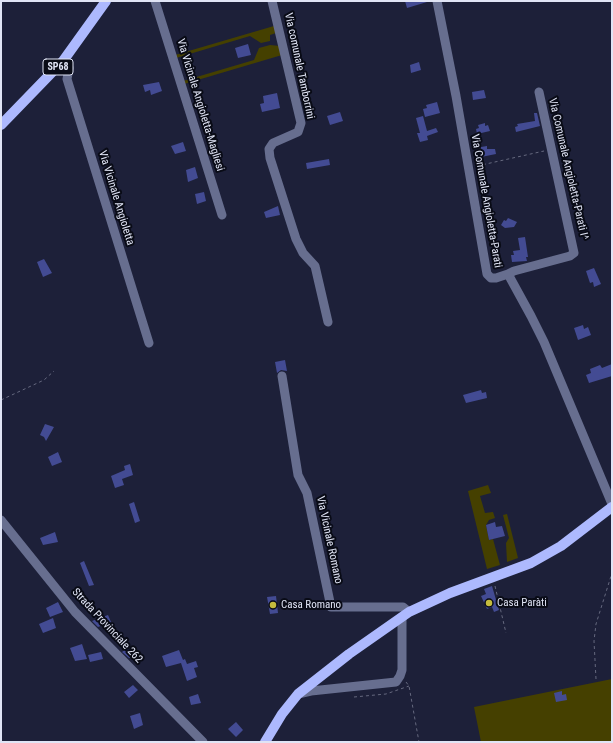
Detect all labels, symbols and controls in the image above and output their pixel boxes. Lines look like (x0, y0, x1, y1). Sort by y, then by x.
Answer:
street label: Via comunale Tamborrini (281, 12, 317, 120)
street label: Via Vicinale Angioletta-Magliesi (174, 37, 226, 173)
road number: SP68 (43, 59, 73, 75)
street label: Via Comunale Angioletta-Parati I^ (545, 97, 591, 241)
street label: Via Comunale Angioletta-Parati (468, 133, 504, 269)
street label: Via Vicinale Angioletta (95, 149, 137, 247)
street label: Via Vicinale Romano (313, 495, 345, 585)
street label: Strada Provinciale 262 (69, 586, 145, 666)
place label: Casa Paràti (497, 596, 547, 610)
place label: Casa Romano (281, 598, 341, 612)
marker: Casa Paràti (484, 598, 494, 608)
marker: Casa Romano (268, 600, 278, 610)

